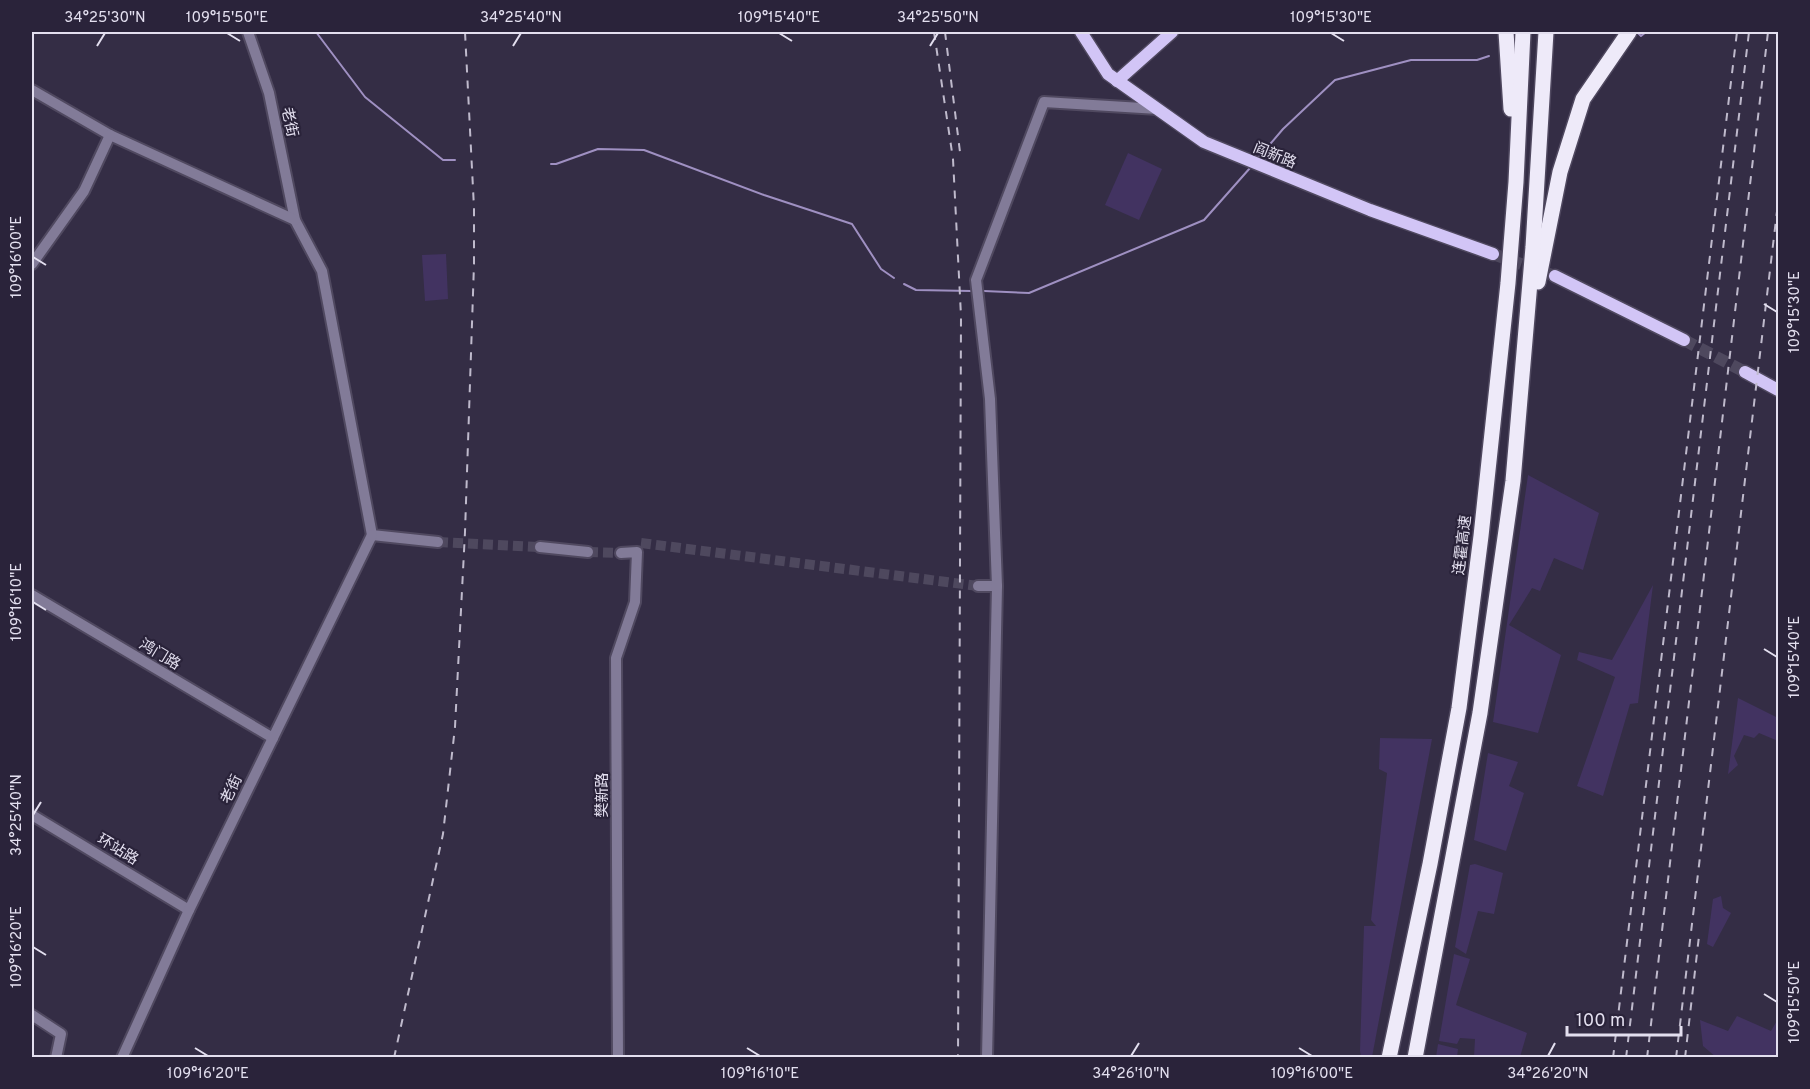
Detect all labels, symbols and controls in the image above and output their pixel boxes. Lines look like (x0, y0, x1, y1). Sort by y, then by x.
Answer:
text: 34°25'30"N (64, 9, 146, 28)
text: 109°15'50"E (186, 9, 268, 28)
text: 34°25'40"N (480, 9, 562, 28)
text: 109°15'40"E (738, 9, 820, 28)
text: 34°25'50"N (897, 9, 979, 28)
text: 109°15'30"E (1290, 9, 1372, 28)
street label: 老街 (276, 106, 301, 139)
street label: 阎新路 (1250, 139, 1299, 174)
text: 109°16'00"E (8, 216, 27, 298)
text: 109°15'30"E (1786, 271, 1805, 353)
street label: 连霍高速 (1450, 514, 1477, 576)
text: 109°16'10"E (8, 563, 27, 641)
text: 109°15'40"E (1786, 616, 1805, 698)
street label: 鸿门路 (135, 636, 183, 675)
street label: 老街 (217, 772, 247, 807)
street label: 樊新路 (594, 772, 613, 818)
text: 34°25'40"N (8, 774, 27, 856)
street label: 环站路 (93, 831, 141, 870)
text: 109°16'20"E (8, 906, 27, 988)
text: 109°15'50"E (1786, 961, 1805, 1043)
scale bar (1567, 999, 1681, 1037)
text: 100 m (1576, 1010, 1625, 1033)
text: 109°16'20"E (167, 1065, 249, 1084)
text: 109°16'10"E (721, 1065, 799, 1084)
text: 34°26'10"N (1092, 1065, 1170, 1084)
text: 109°16'00"E (1271, 1065, 1353, 1084)
text: 34°26'20"N (1507, 1065, 1589, 1084)

